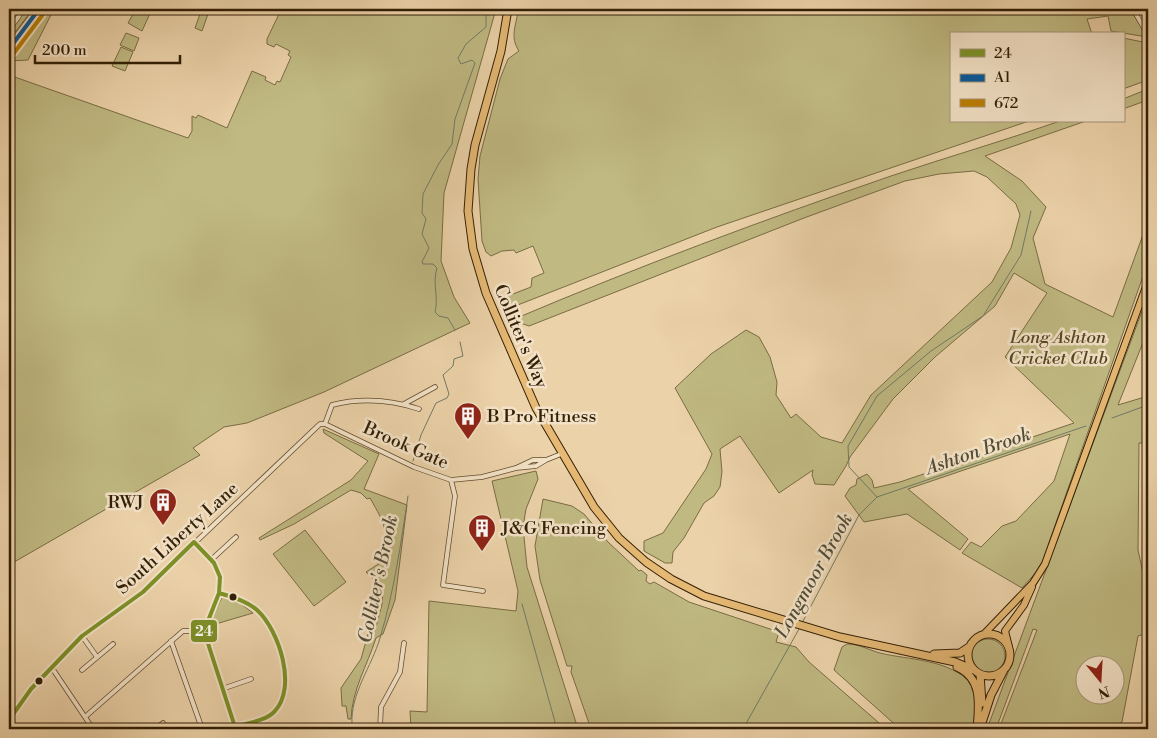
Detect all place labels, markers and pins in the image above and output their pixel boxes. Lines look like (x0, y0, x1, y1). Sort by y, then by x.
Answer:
building icon: B Pro Fitness (453, 401, 483, 440)
place label: B Pro Fitness (486, 405, 596, 428)
building icon: RWJ (148, 487, 178, 526)
place label: RWJ (107, 491, 144, 514)
building icon: J&G Fencing (467, 513, 497, 552)
place label: J&G Fencing (500, 517, 607, 540)
unlabelled marker (228, 592, 238, 602)
unlabelled marker (34, 676, 44, 686)

